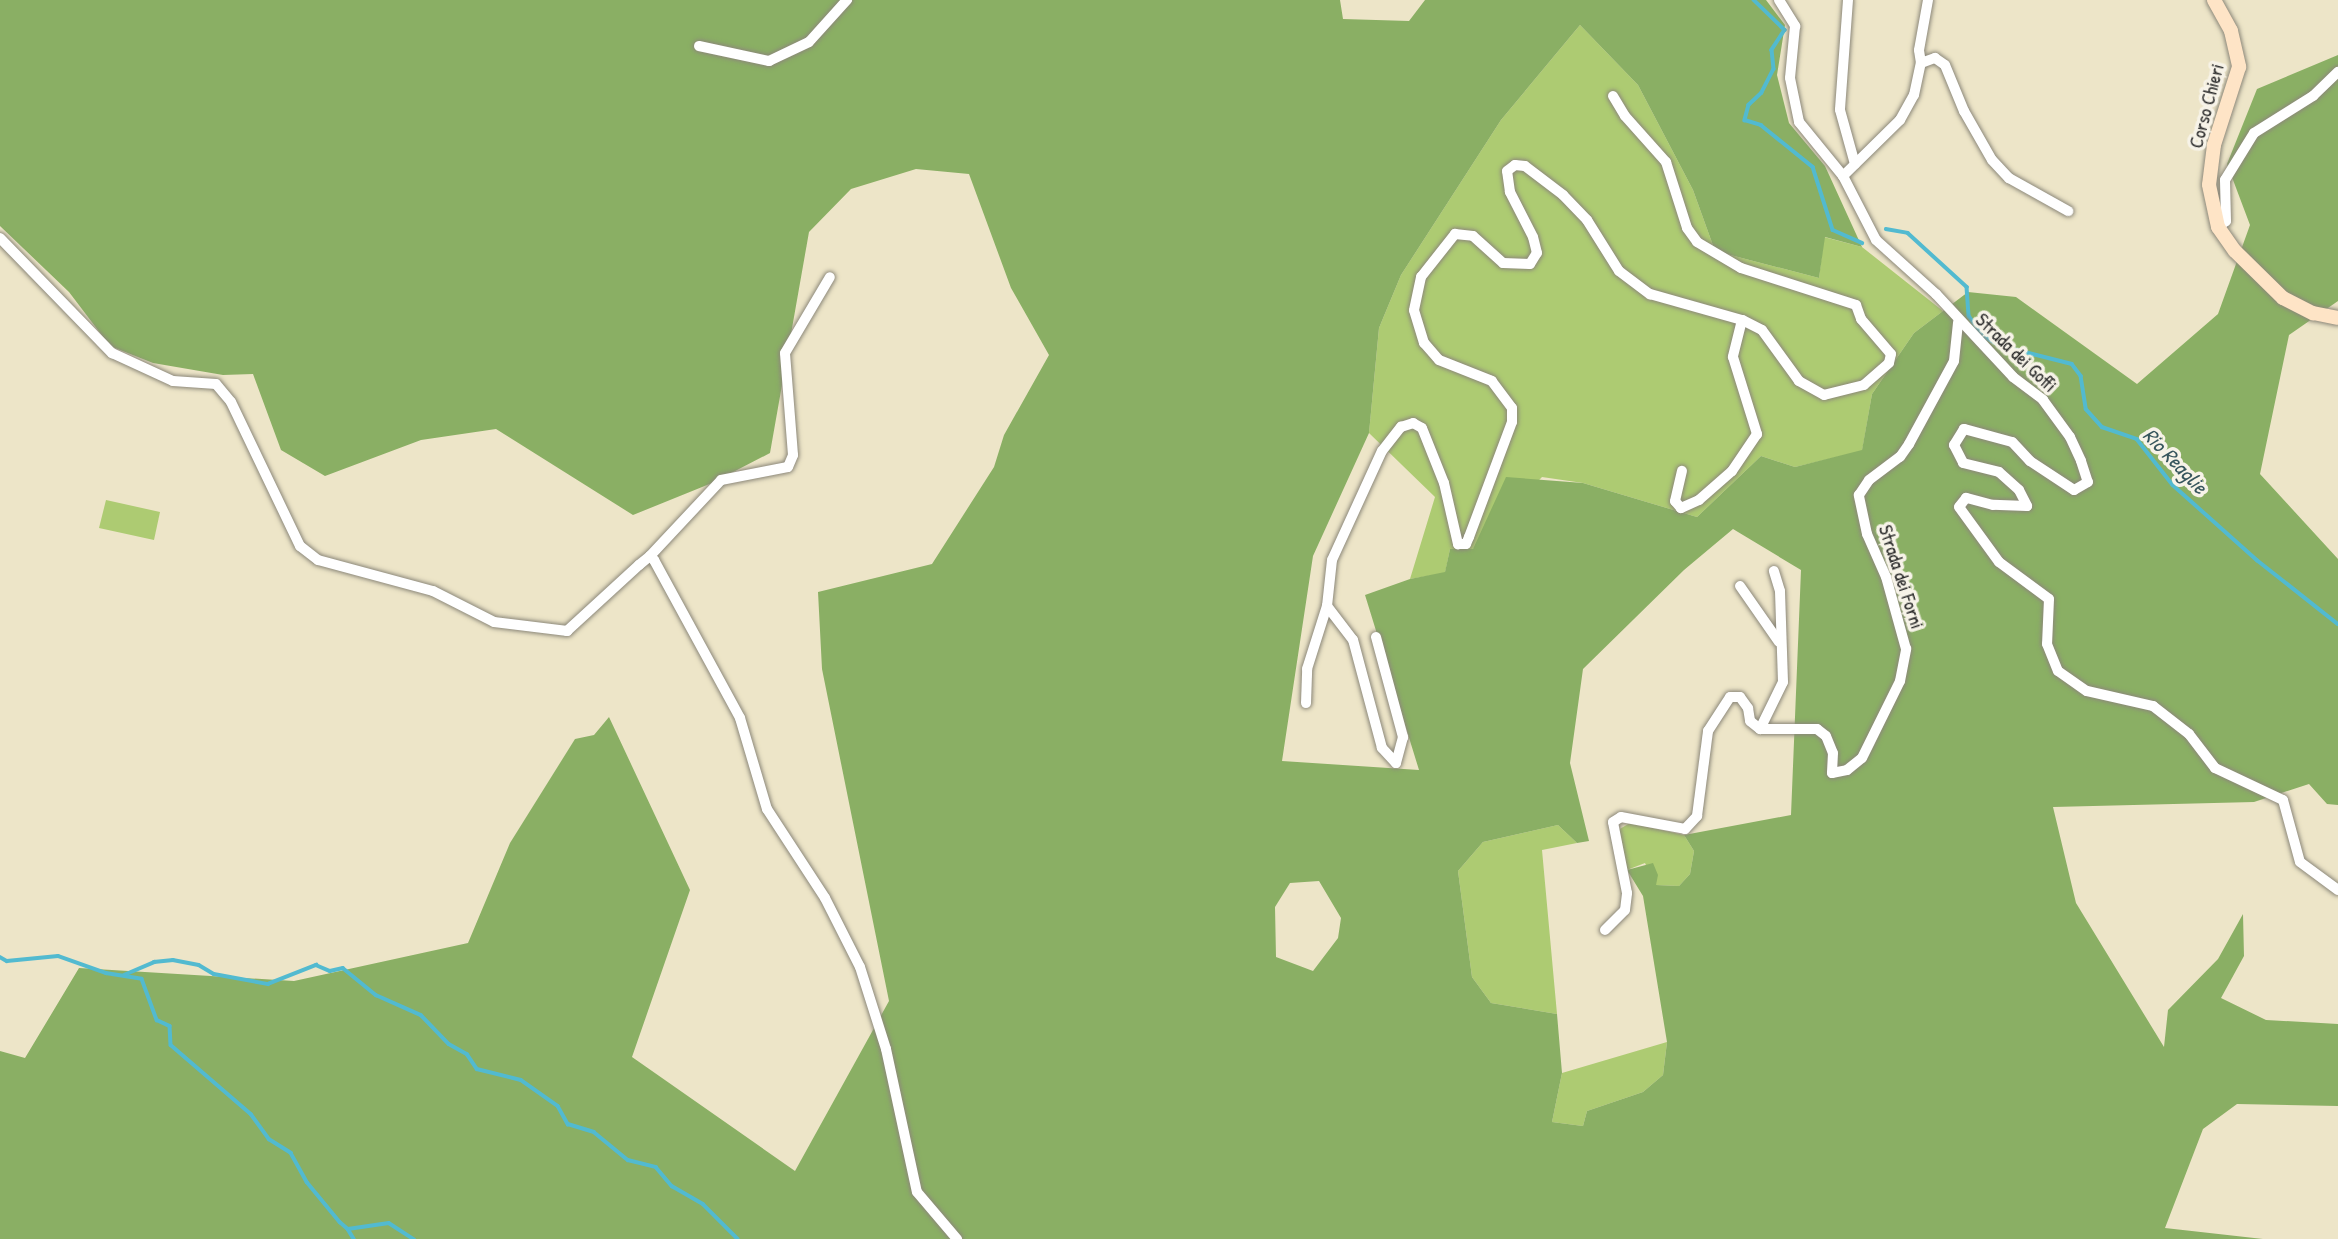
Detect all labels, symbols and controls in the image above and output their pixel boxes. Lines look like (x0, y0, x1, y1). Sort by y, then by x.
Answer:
street label: Corso Chieri (2185, 61, 2229, 151)
street label: Strada dei Goffi (1971, 309, 2061, 397)
water label: Rio Reaglie (2138, 423, 2212, 499)
street label: Strada dei Forni (1874, 522, 1928, 632)

